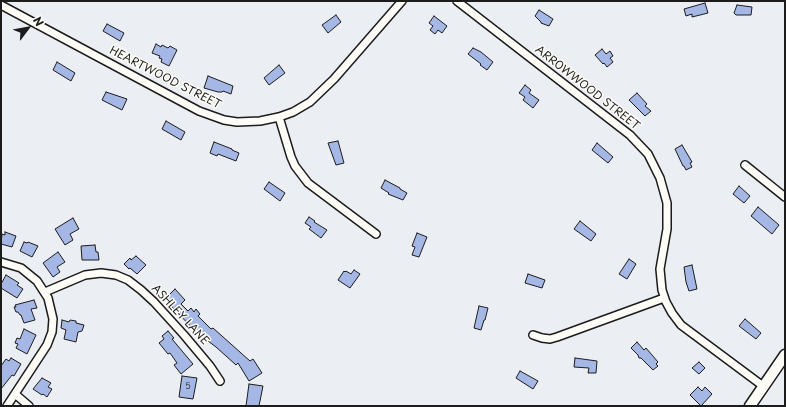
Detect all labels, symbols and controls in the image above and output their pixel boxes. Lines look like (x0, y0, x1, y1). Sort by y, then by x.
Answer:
north arrow (8, 8, 48, 48)
text: N (29, 13, 48, 30)
street label: ARROWWOOD STREET (532, 43, 642, 133)
street label: HEARTWOOD STREET (107, 44, 223, 112)
street label: ASHLEY LANE (149, 282, 211, 348)
house number: 5 (185, 382, 191, 392)

